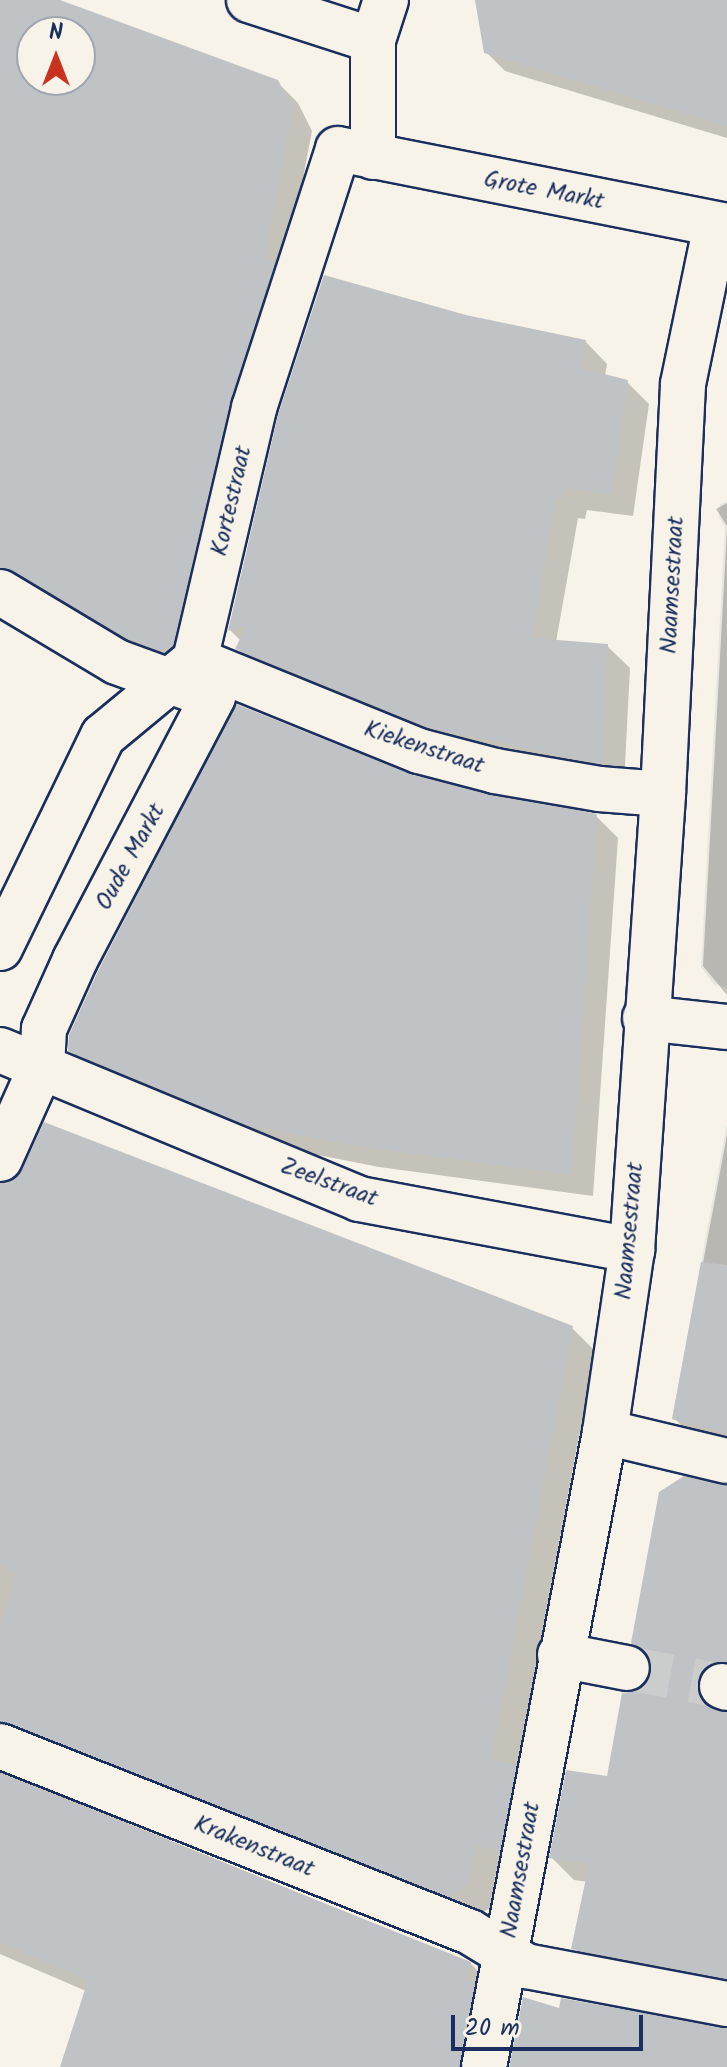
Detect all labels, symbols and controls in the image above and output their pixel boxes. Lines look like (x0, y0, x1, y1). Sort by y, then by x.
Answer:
north arrow (16, 16, 96, 96)
text: N (49, 16, 63, 51)
street label: Grote Markt (481, 165, 607, 217)
street label: Kortestraat (205, 443, 259, 559)
street label: Naamsestraat (655, 515, 691, 655)
street label: Kiekenstraat (360, 715, 488, 781)
street label: Oude Markt (90, 799, 172, 915)
street label: Zeelstraat (276, 1152, 382, 1214)
street label: Naamsestraat (610, 1161, 650, 1301)
street label: Naamsestraat (495, 1799, 547, 1941)
street label: Krakenstraat (190, 1810, 318, 1884)
scale bar (455, 1999, 647, 2049)
text: 20 m (465, 2009, 520, 2048)

